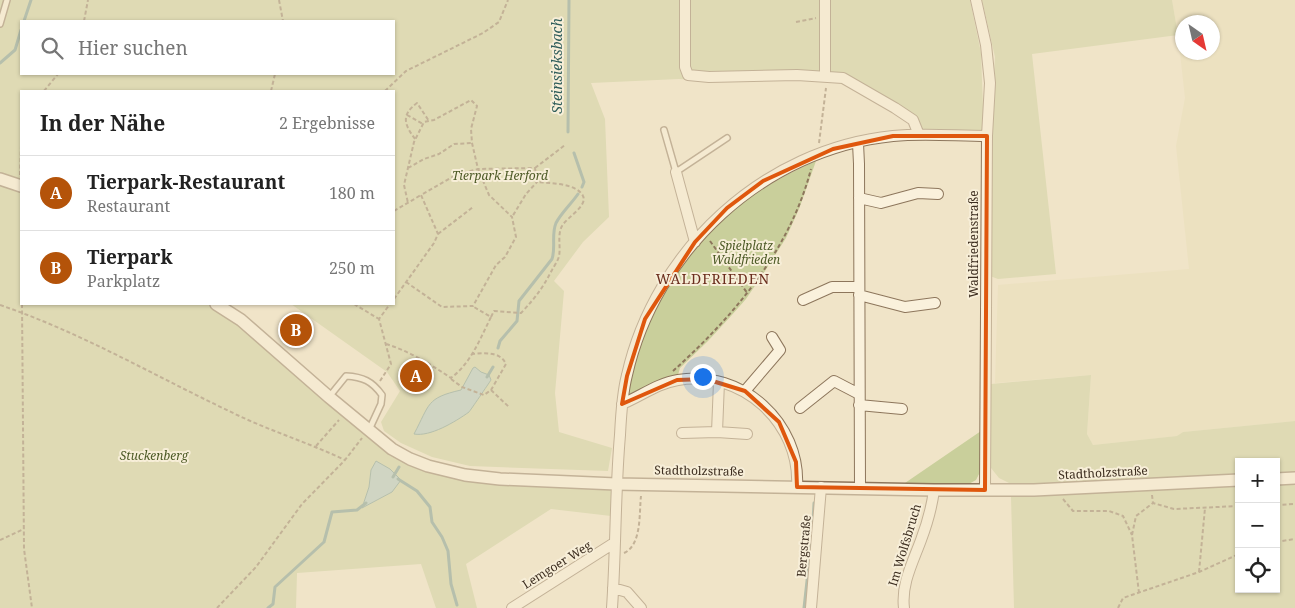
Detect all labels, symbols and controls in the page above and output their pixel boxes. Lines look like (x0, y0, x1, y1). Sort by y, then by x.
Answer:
north arrow (1175, 15, 1220, 60)
water label: Steinsieksbach (547, 18, 566, 114)
search box (20, 20, 395, 75)
icon: search (38, 34, 66, 62)
text: Hier suchen (78, 35, 188, 61)
text: In der Nähe (40, 109, 165, 137)
text: 2 Ergebnisse (279, 112, 375, 134)
park label: Tierpark Herford (452, 167, 548, 184)
text: Tierpark-Restaurant (87, 169, 285, 195)
text: A (50, 182, 62, 204)
text: 180 m (329, 182, 375, 204)
street label: Waldfriedenstraße (965, 190, 982, 298)
text: Restaurant (87, 195, 170, 217)
park label: Spielplatz Waldfrieden (712, 237, 780, 268)
text: Tierpark (87, 244, 173, 270)
text: B (51, 257, 61, 279)
text: 250 m (329, 257, 375, 279)
district label: WALDFRIEDEN (656, 269, 770, 288)
text: Parkplatz (87, 270, 160, 292)
pin: B (280, 311, 312, 349)
pin: A (400, 357, 432, 395)
your location (690, 364, 716, 390)
park label: Stuckenberg (120, 447, 190, 464)
map controls (1235, 458, 1280, 593)
button: + (1235, 458, 1280, 503)
street label: Stadtholzstraße (654, 461, 744, 480)
street label: Stadtholzstraße (1058, 462, 1148, 483)
street label: Im Wolfsbruch (884, 501, 925, 588)
button: − (1235, 503, 1280, 548)
street label: Bergstraße (792, 514, 815, 578)
street label: Lemgoer Weg (519, 536, 595, 593)
button: locate (1235, 548, 1280, 593)

